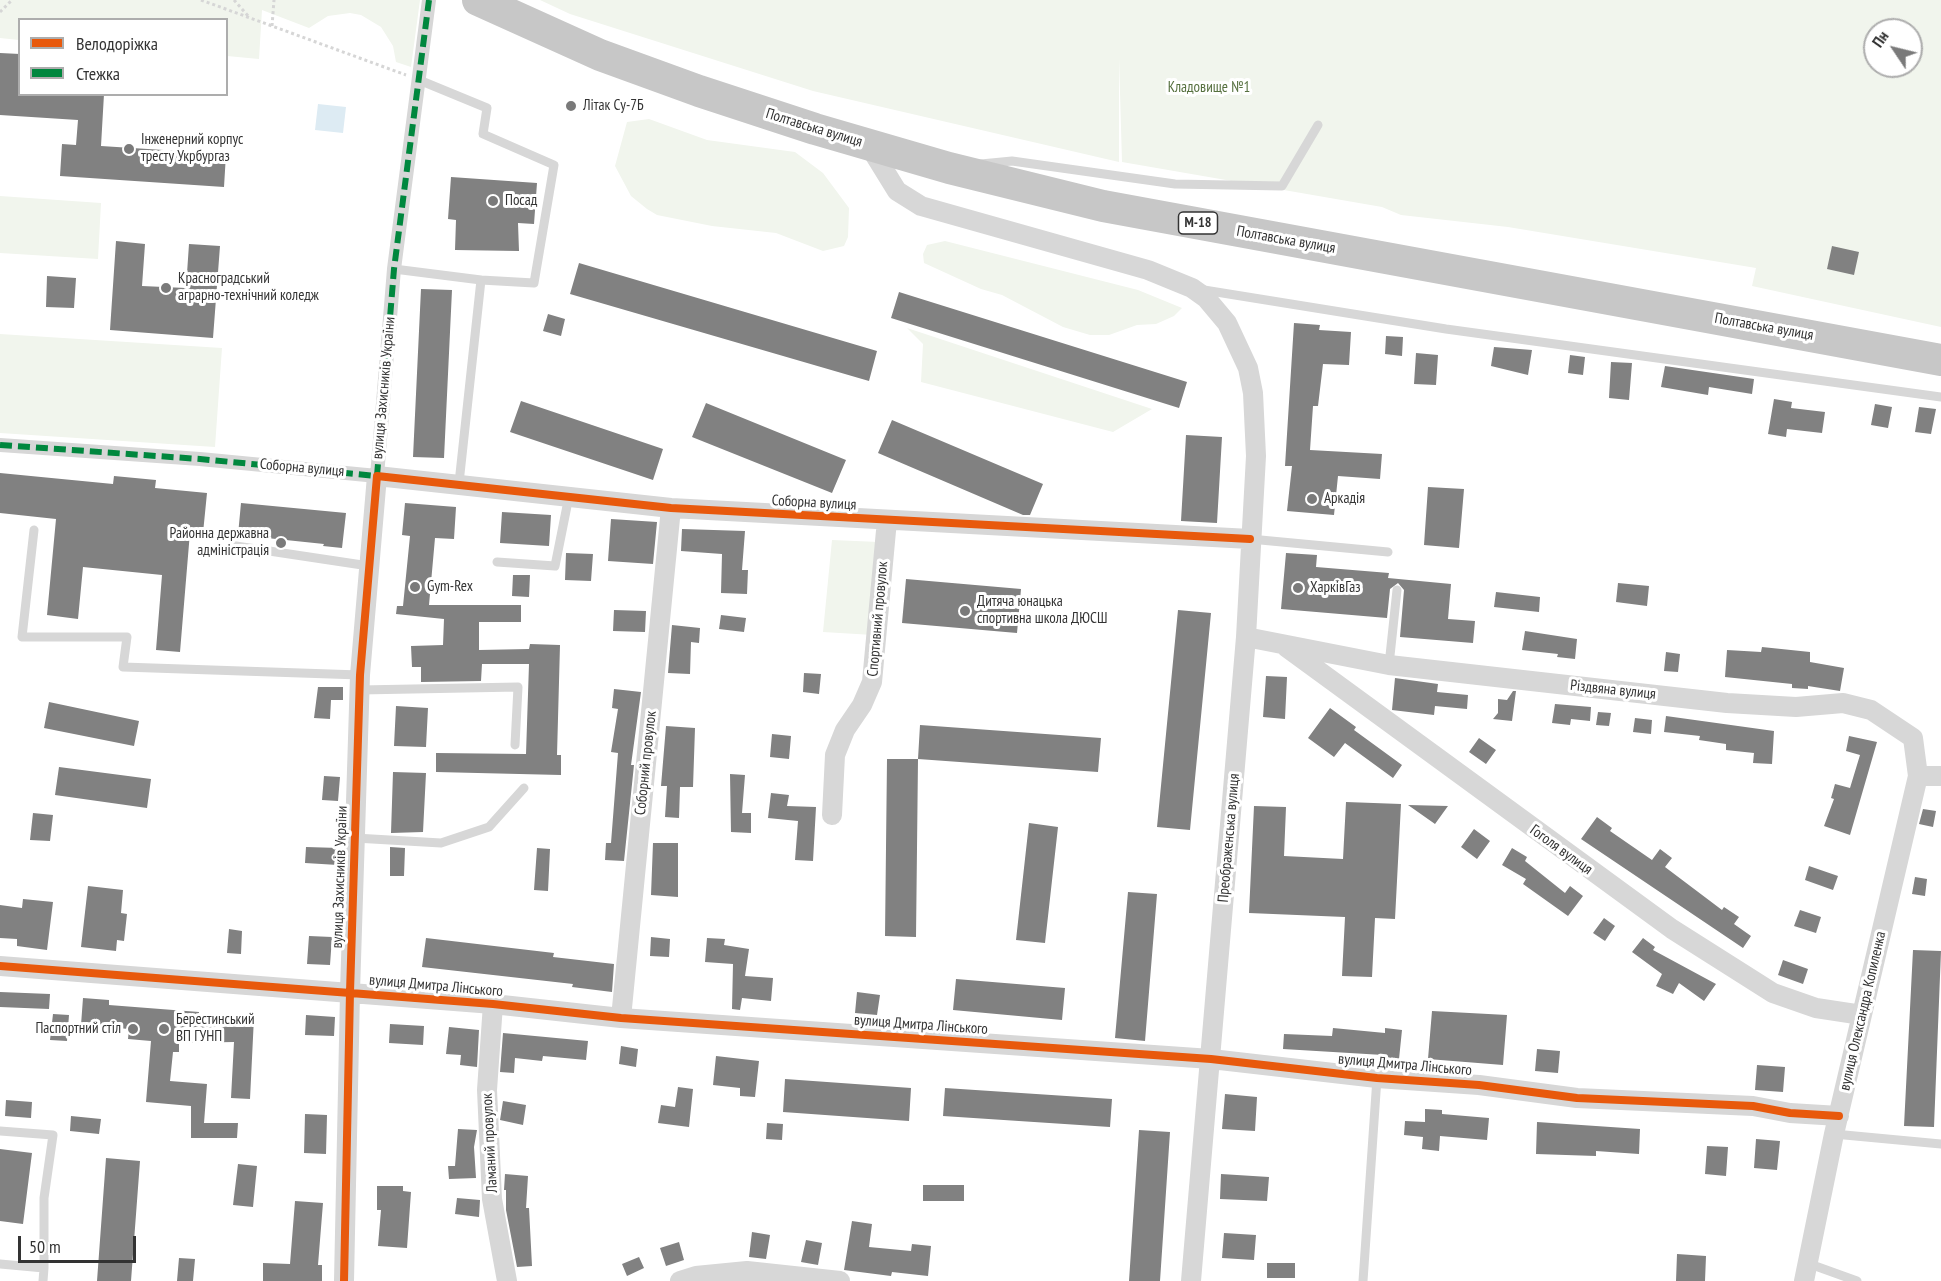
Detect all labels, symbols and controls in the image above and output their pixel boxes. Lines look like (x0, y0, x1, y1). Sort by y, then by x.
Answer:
legend (18, 18, 228, 96)
north arrow (1863, 18, 1923, 78)
text: Пн (1867, 27, 1893, 51)
text: Велодоріжка (76, 32, 158, 55)
text: Стежка (76, 62, 120, 85)
park label: Кладовище №1 (1168, 79, 1250, 97)
place label: Літак Су-7Б (583, 97, 644, 115)
marker: Літак Су-7Б (564, 99, 578, 113)
street label: Полтавська вулиця (764, 105, 864, 151)
place label: Інженерний корпус тресту Укрбургаз (141, 131, 243, 166)
marker: Інженерний корпус тресту Укрбургаз (122, 142, 136, 156)
place label: Посад (505, 192, 537, 210)
marker: Посад (486, 194, 500, 208)
road number: М-18 (1178, 212, 1218, 234)
street label: Полтавська вулиця (1235, 222, 1337, 258)
place label: Красноградський аграрно-технічний коледж (178, 270, 319, 305)
marker: Красноградський аграрно-технічний коледж (159, 281, 173, 295)
street label: Полтавська вулиця (1713, 309, 1815, 345)
street label: вулиця Захисників України (369, 316, 399, 460)
street label: Соборна вулиця (259, 455, 345, 481)
place label: Аркадія (1324, 490, 1365, 508)
street label: Соборна вулиця (771, 492, 857, 514)
marker: Аркадія (1305, 492, 1319, 506)
place label: Районна державна адміністрація (170, 525, 269, 560)
marker: Районна державна адміністрація (274, 536, 288, 550)
street label: Спортивний провулок (864, 561, 892, 677)
place label: Gym-Rex (427, 578, 473, 596)
place label: ХарківГаз (1310, 579, 1360, 597)
marker: Gym-Rex (408, 580, 422, 594)
marker: ХарківГаз (1291, 581, 1305, 595)
place label: Дитяча юнацька спортивна школа ДЮСШ (977, 593, 1107, 628)
marker: Дитяча юнацька спортивна школа ДЮСШ (958, 604, 972, 618)
street label: Різдвяна вулиця (1569, 677, 1657, 703)
street label: Соборний провулок (632, 710, 660, 816)
street label: Преображенська вулиця (1214, 773, 1244, 903)
street label: вулиця Захисників України (329, 805, 351, 949)
street label: Гоголя вулиця (1526, 821, 1596, 879)
street label: вулиця Олександра Копиленка (1836, 930, 1890, 1092)
street label: вулиця Дмитра Лінського (368, 971, 504, 1001)
place label: Берестинський ВП ГУНП (176, 1011, 255, 1046)
street label: вулиця Дмитра Лінського (854, 1011, 988, 1039)
place label: Паспортний стіл (35, 1020, 121, 1038)
marker: Паспортний стіл (126, 1022, 140, 1036)
marker: Берестинський ВП ГУНП (157, 1022, 171, 1036)
street label: вулиця Дмитра Лінського (1337, 1050, 1473, 1080)
street label: Ламаний провулок (478, 1093, 502, 1193)
scale bar (21, 1224, 140, 1262)
text: 50 m (29, 1235, 61, 1258)

